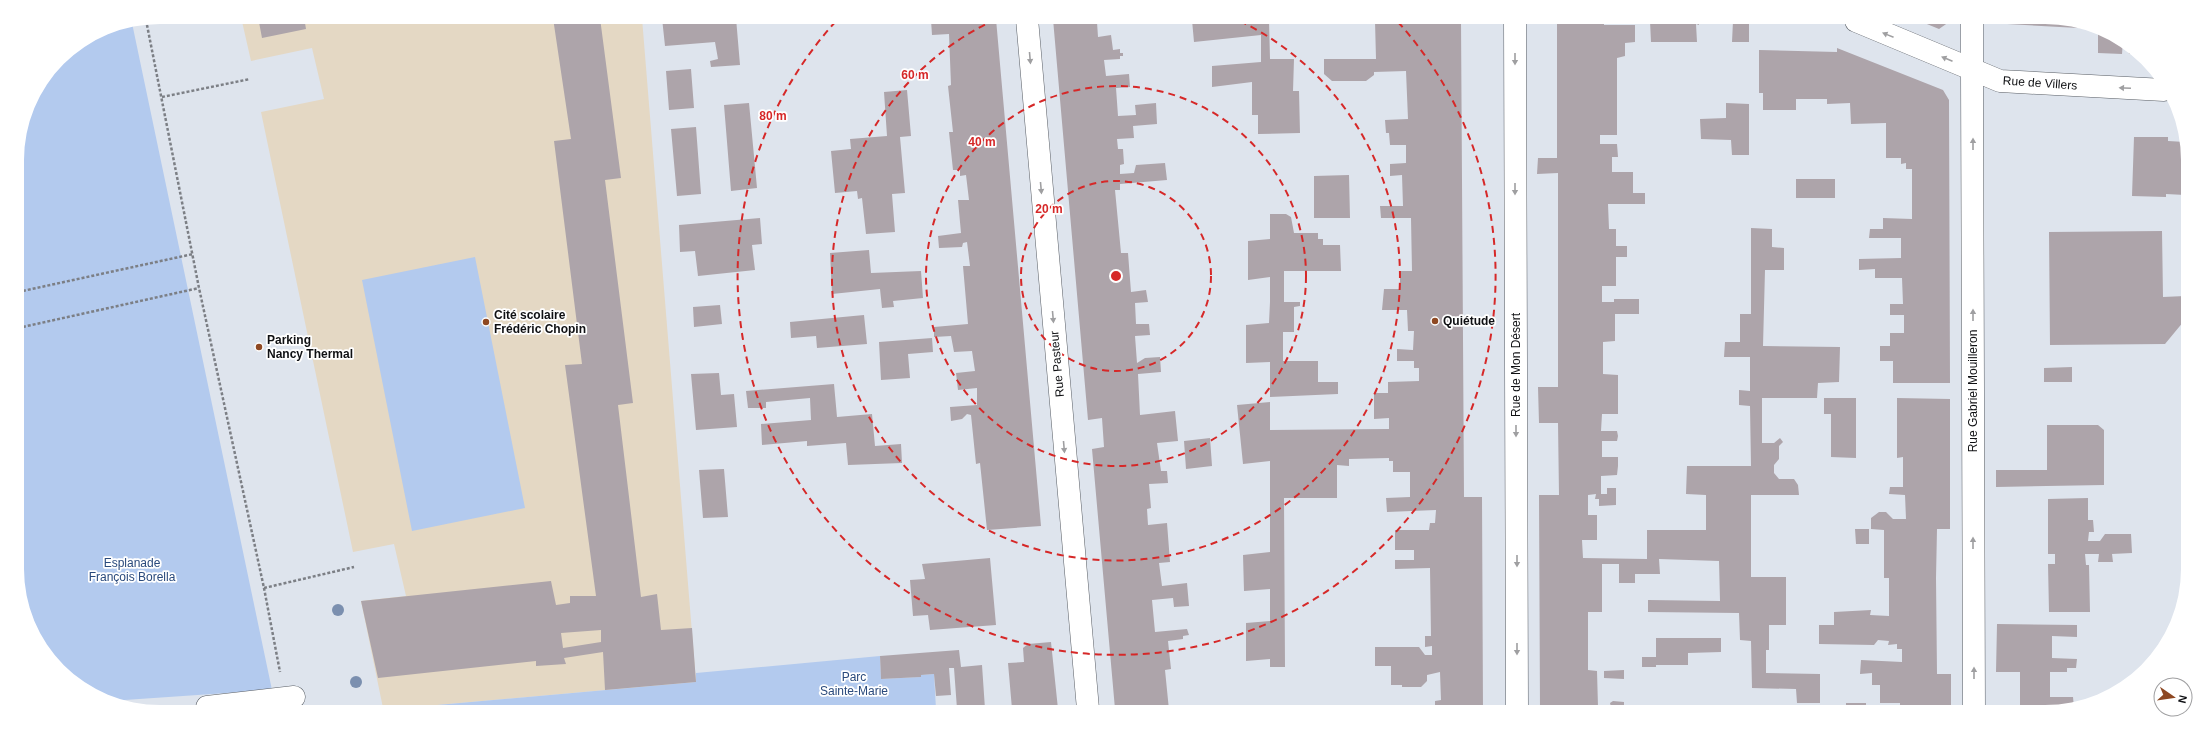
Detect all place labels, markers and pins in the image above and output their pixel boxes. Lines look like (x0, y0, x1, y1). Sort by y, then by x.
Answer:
centre of rings (1109, 269, 1123, 283)
place label: Cité scolaire Frédéric Chopin (494, 308, 586, 336)
place label: Quiétude (1443, 314, 1495, 328)
marker: Quiétude (1430, 316, 1440, 326)
marker: Cité scolaire Frédéric Chopin (481, 317, 491, 327)
place label: Parking Nancy Thermal (267, 333, 353, 361)
marker: Parking Nancy Thermal (254, 342, 264, 352)

